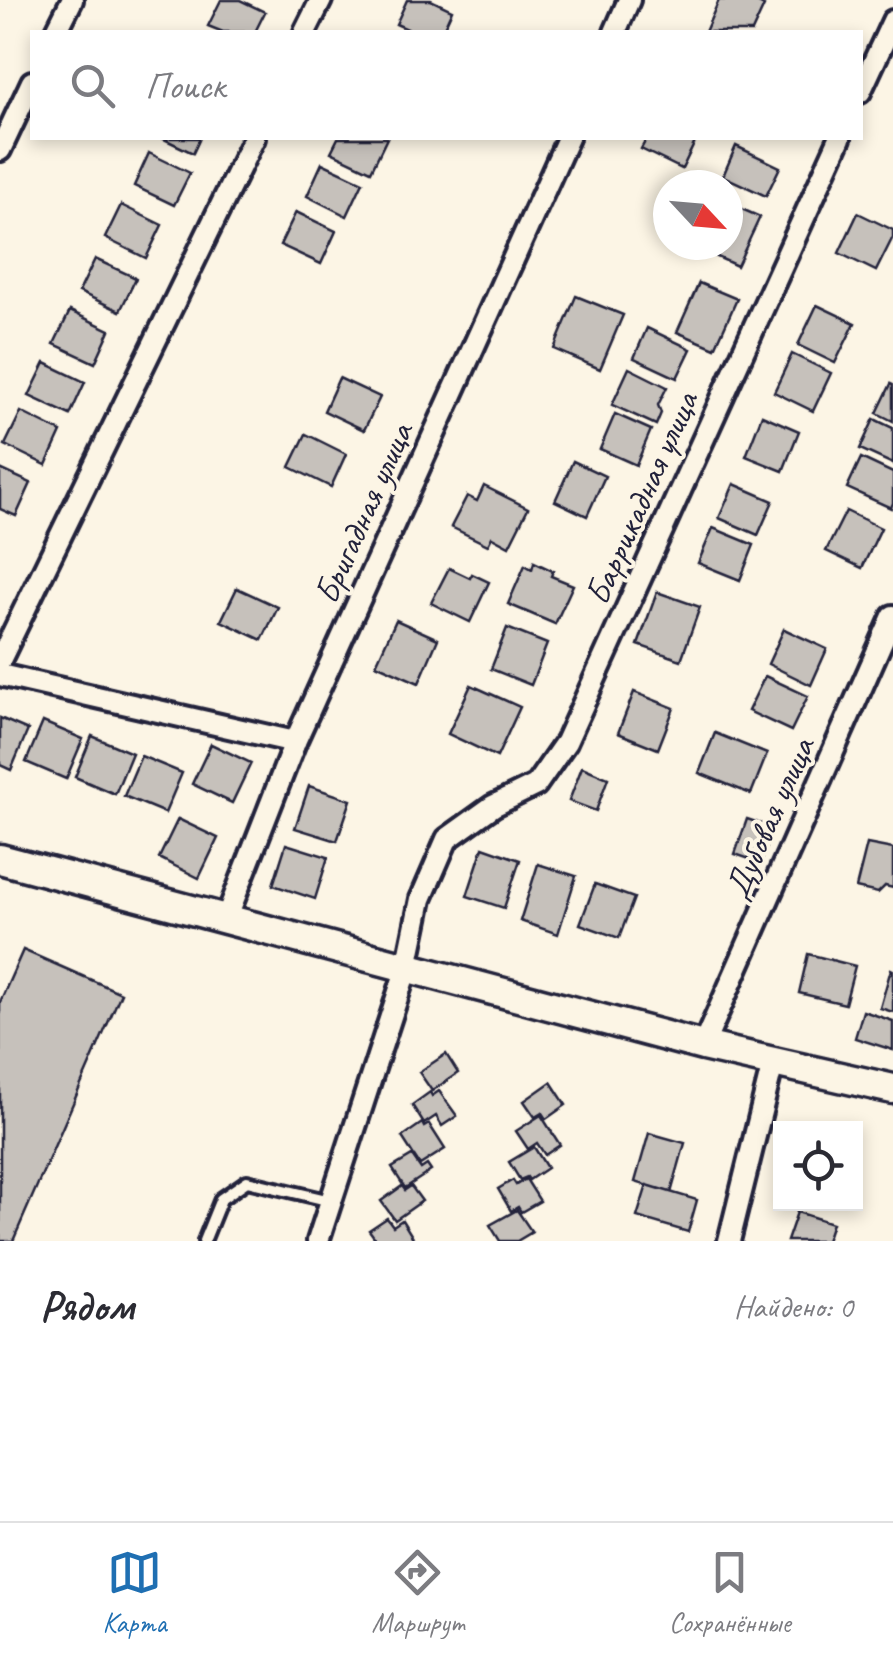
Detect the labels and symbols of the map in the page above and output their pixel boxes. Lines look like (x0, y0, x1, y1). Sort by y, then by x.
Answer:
north arrow (653, 170, 743, 260)
street label: Баррикадная улица (575, 383, 709, 611)
street label: Бригадная улица (304, 413, 424, 610)
street label: Дубовая улица (714, 728, 826, 906)

